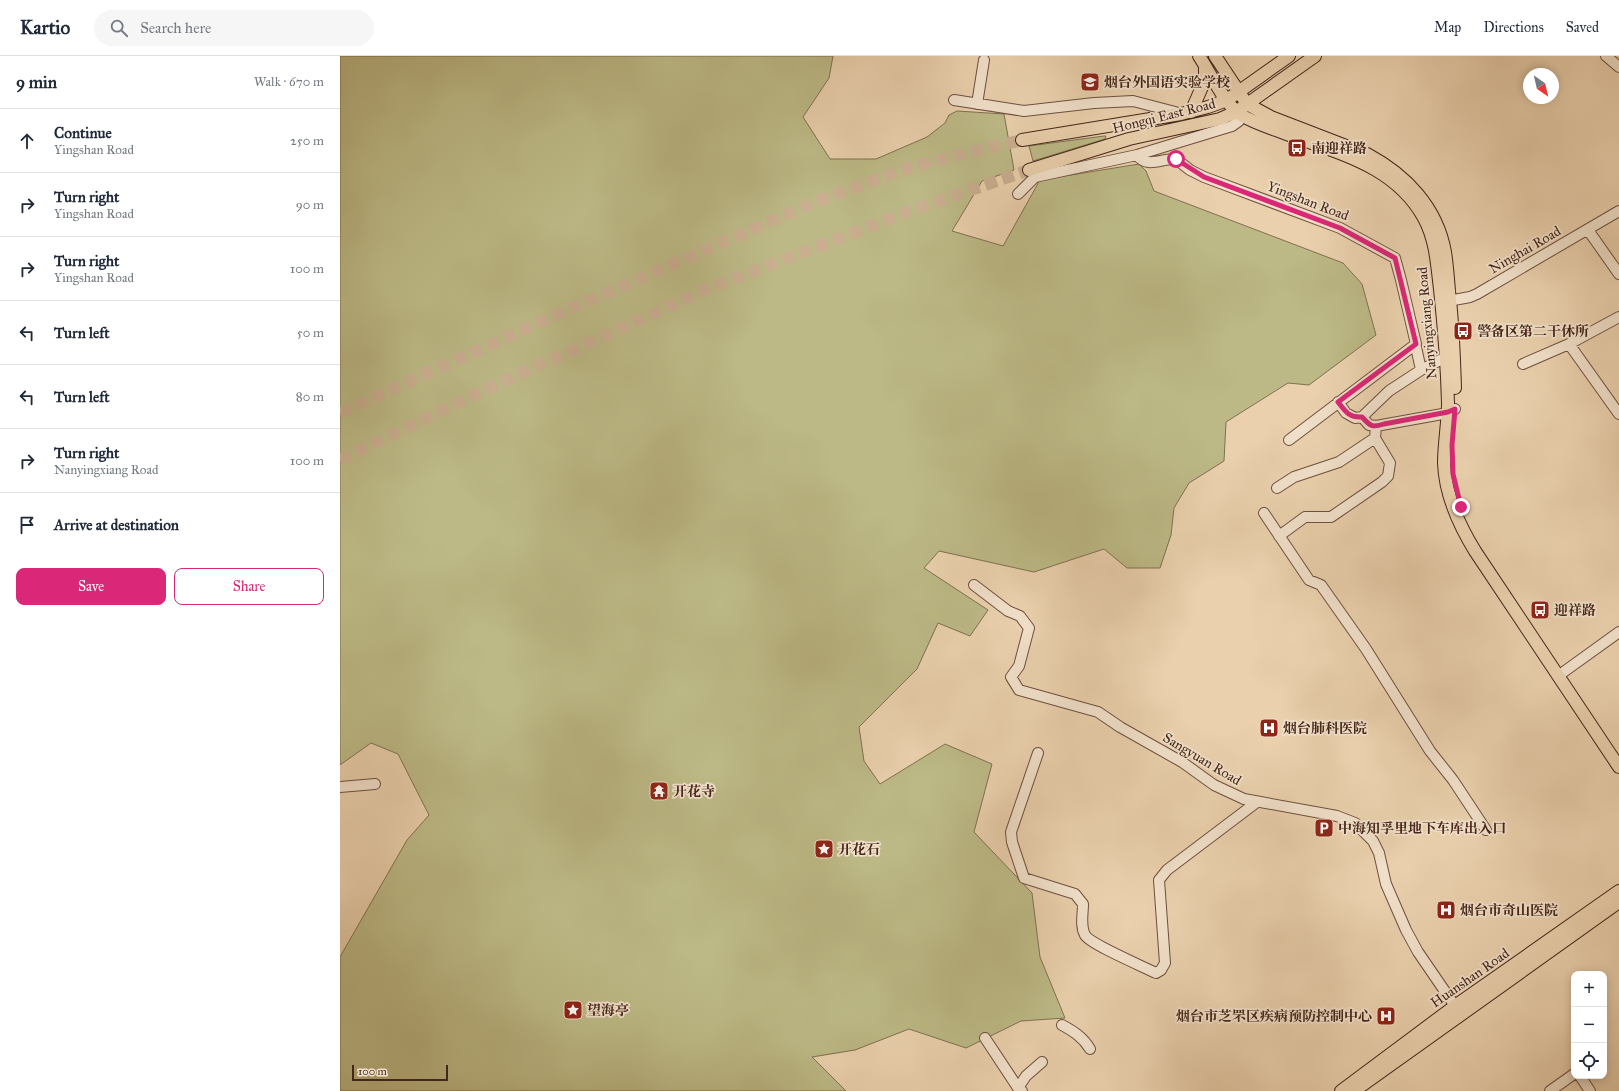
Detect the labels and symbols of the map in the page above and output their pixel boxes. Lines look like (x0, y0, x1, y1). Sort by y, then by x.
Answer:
north arrow (1523, 68, 1559, 104)
school or university icon: 烟台外国语实验学校 (1079, 71, 1101, 93)
place label: 烟台外国语实验学校 (1104, 74, 1230, 91)
street label: Hongqi East Road (1111, 95, 1218, 138)
bus stop icon: 南迎祥路 (1286, 137, 1308, 159)
place label: 南迎祥路 (1311, 140, 1367, 157)
route start (1167, 150, 1185, 168)
street label: Yingshan Road (1265, 178, 1351, 224)
street label: Ninghai Road (1486, 223, 1564, 277)
street label: Nanyingxiang Road (1414, 266, 1440, 380)
bus stop icon: 警备区第二干休所 (1452, 320, 1474, 342)
place label: 警备区第二干休所 (1477, 323, 1589, 340)
route end (1452, 498, 1470, 516)
bus stop icon: 迎祥路 (1529, 599, 1551, 621)
place label: 迎祥路 (1554, 602, 1596, 619)
hospital icon: 烟台肺科医院 (1258, 717, 1280, 739)
place label: 烟台肺科医院 (1283, 720, 1367, 737)
street label: Sangyuan Road (1160, 729, 1244, 789)
temple icon: 开花寺 (648, 780, 670, 802)
place label: 开花寺 (673, 783, 715, 800)
parking icon: 中海知孚里地下车库出入口 (1313, 817, 1335, 839)
place label: 中海知孚里地下车库出入口 (1338, 820, 1506, 837)
place icon: 开花石 (813, 838, 835, 860)
place label: 开花石 (838, 841, 880, 858)
hospital icon: 烟台市奇山医院 (1435, 899, 1457, 921)
place label: 烟台市奇山医院 (1460, 902, 1558, 919)
street label: Huanshan Road (1427, 945, 1513, 1011)
place icon: 望海亭 (562, 999, 584, 1021)
place label: 望海亭 (587, 1002, 629, 1019)
hospital icon: 烟台市芝罘区疾病预防控制中心 (1375, 1005, 1397, 1027)
place label: 烟台市芝罘区疾病预防控制中心 (1176, 1008, 1372, 1025)
scale bar (352, 1063, 448, 1082)

